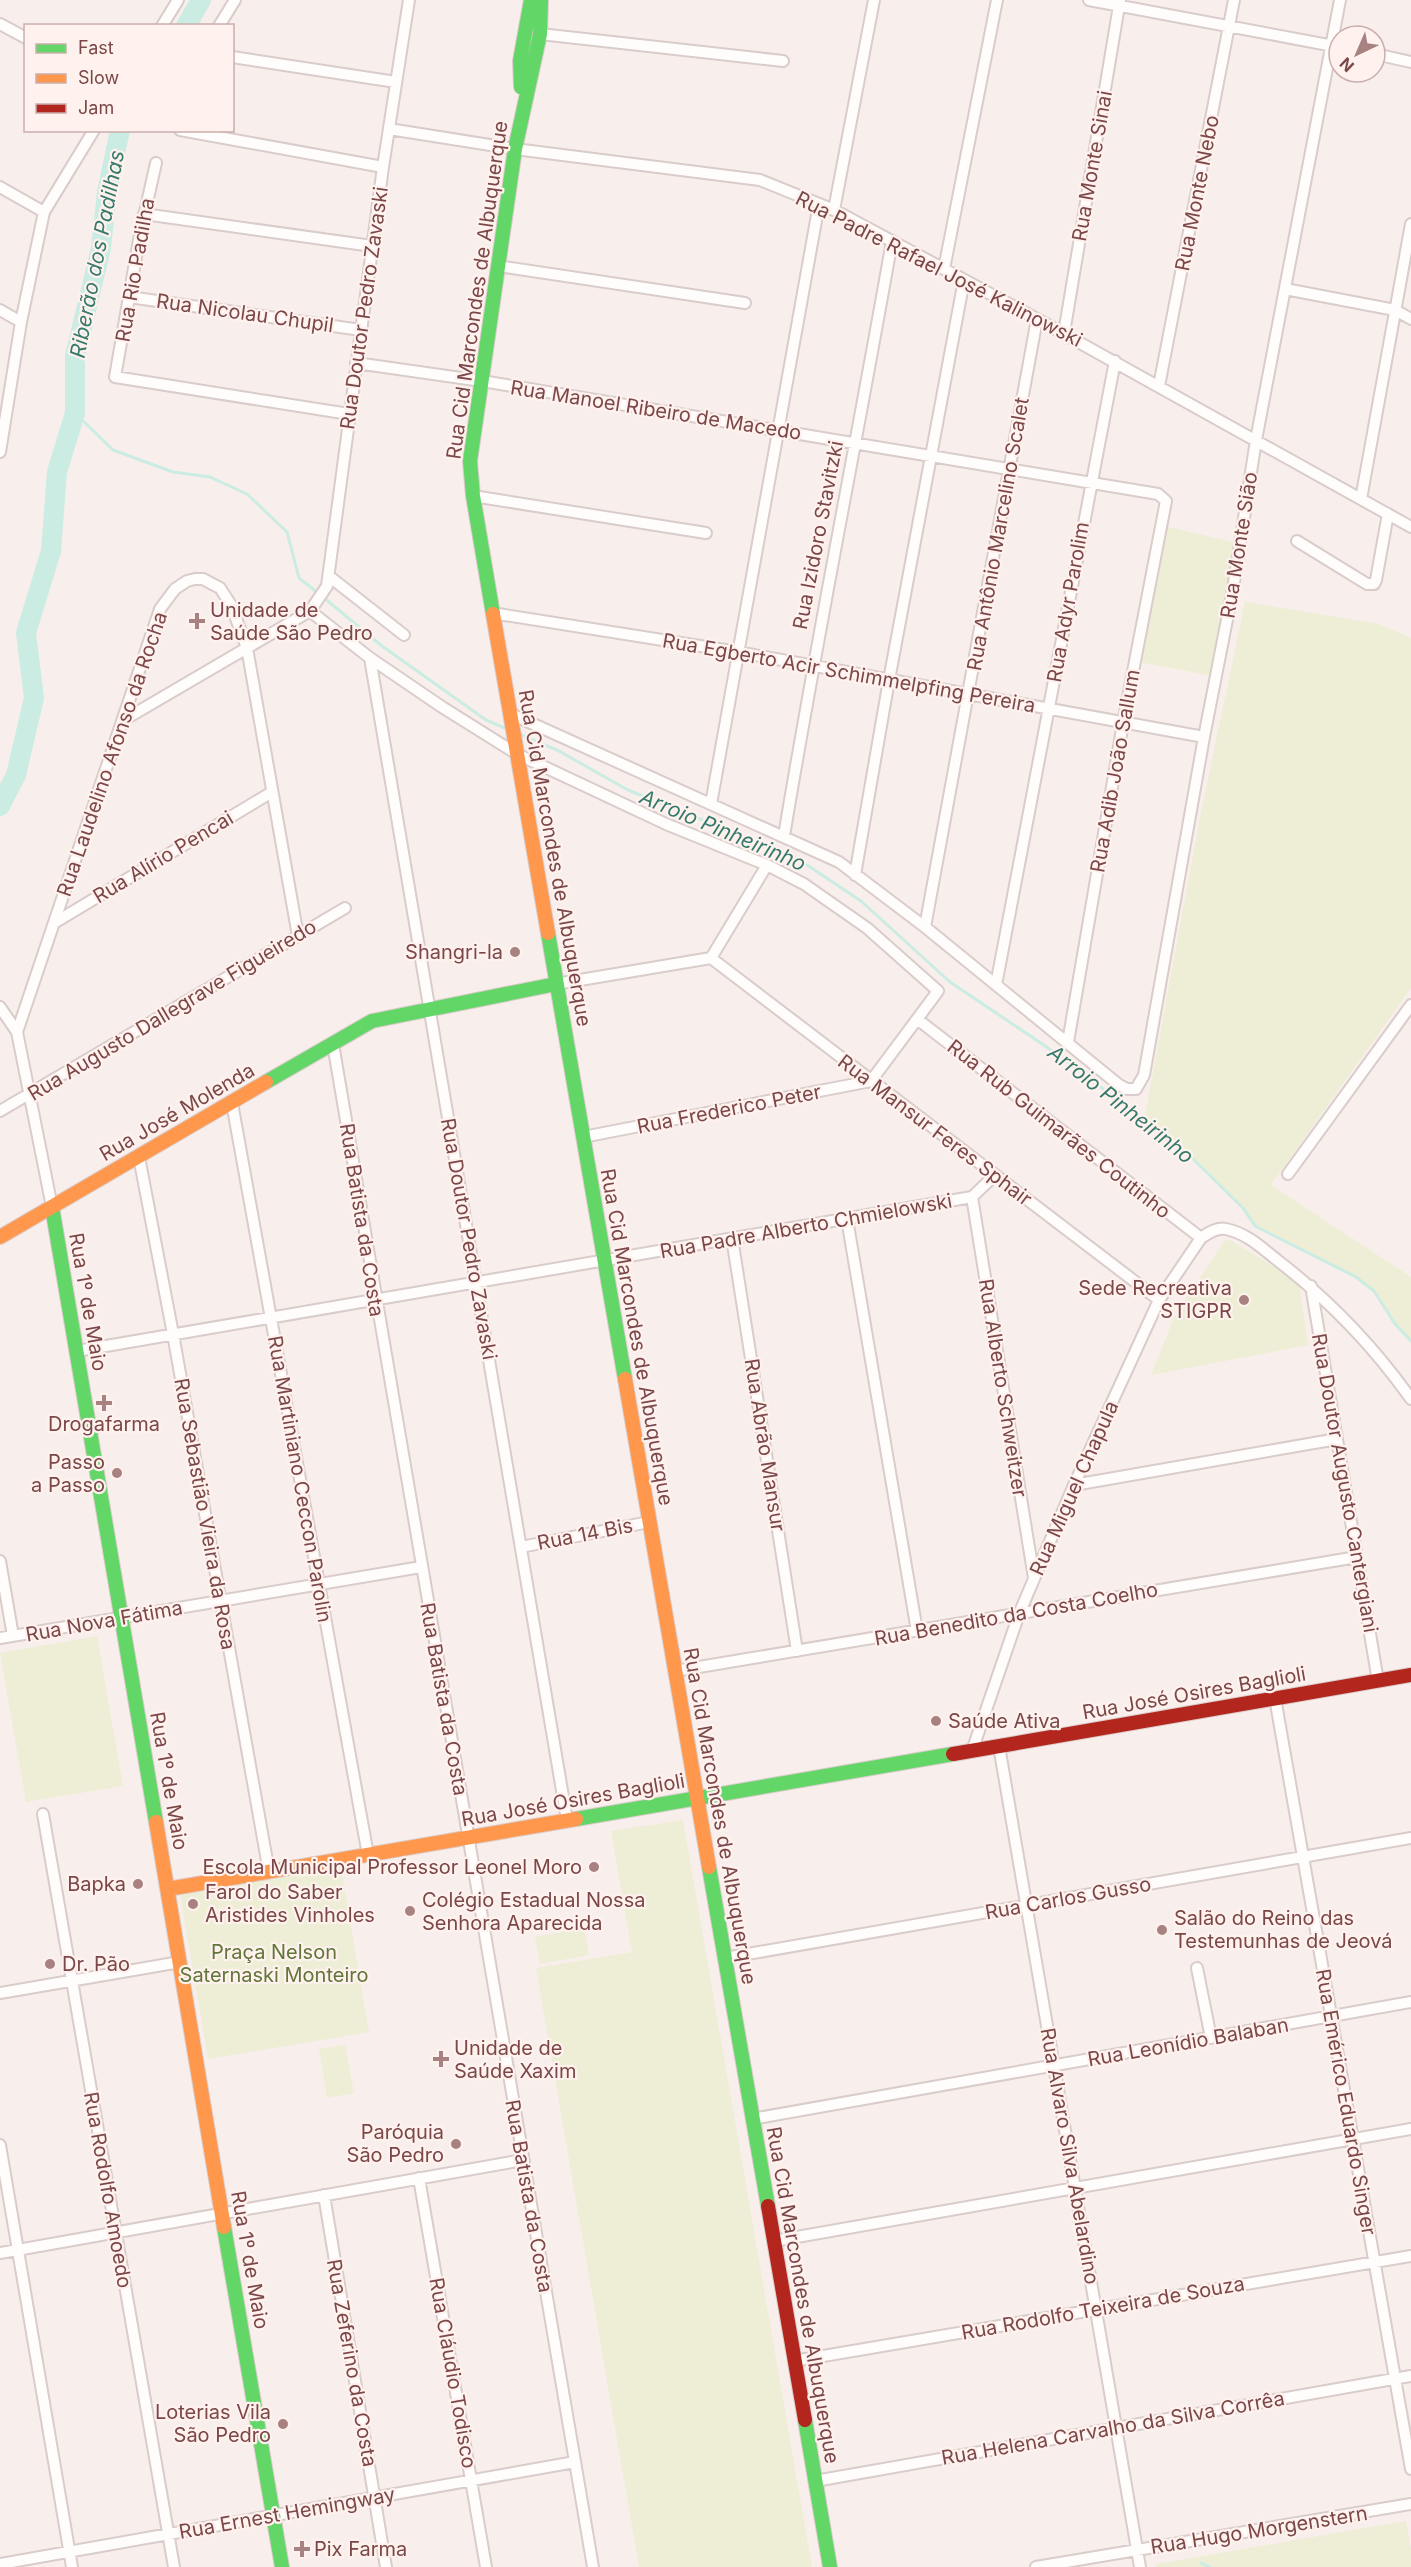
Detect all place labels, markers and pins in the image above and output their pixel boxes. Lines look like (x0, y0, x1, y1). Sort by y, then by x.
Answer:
place label: Unidade de Saúde São Pedro (210, 598, 373, 645)
marker: Unidade de Saúde São Pedro (188, 612, 206, 630)
place label: Shangri-la (405, 940, 503, 964)
marker: Shangri-la (508, 945, 522, 959)
place label: Sede Recreativa STIGPR (1078, 1276, 1232, 1323)
marker: Sede Recreativa STIGPR (1237, 1293, 1251, 1307)
marker: Drogafarma (97, 1396, 111, 1410)
place label: Drogafarma (48, 1412, 160, 1436)
place label: Passo a Passo (31, 1450, 105, 1497)
marker: Passo a Passo (110, 1466, 124, 1480)
place label: Saúde Ativa (948, 1709, 1061, 1733)
marker: Saúde Ativa (929, 1714, 943, 1728)
place label: Escola Municipal Professor Leonel Moro (202, 1855, 582, 1879)
marker: Escola Municipal Professor Leonel Moro (587, 1860, 601, 1874)
place label: Bapka (67, 1872, 126, 1896)
marker: Bapka (131, 1877, 145, 1891)
place label: Farol do Saber Aristides Vinholes (205, 1880, 375, 1927)
place label: Colégio Estadual Nossa Senhora Aparecida (422, 1888, 645, 1935)
marker: Farol do Saber Aristides Vinholes (186, 1897, 200, 1911)
marker: Colégio Estadual Nossa Senhora Aparecida (403, 1904, 417, 1918)
place label: Salão do Reino das Testemunhas de Jeová (1174, 1906, 1393, 1953)
marker: Salão do Reino das Testemunhas de Jeová (1155, 1923, 1169, 1937)
place label: Dr. Pão (62, 1952, 130, 1976)
marker: Dr. Pão (43, 1957, 57, 1971)
place label: Unidade de Saúde Xaxim (454, 2036, 576, 2083)
marker: Unidade de Saúde Xaxim (432, 2050, 450, 2068)
place label: Paróquia São Pedro (347, 2120, 444, 2167)
marker: Paróquia São Pedro (449, 2137, 463, 2151)
place label: Loterias Vila São Pedro (155, 2400, 271, 2447)
marker: Loterias Vila São Pedro (276, 2417, 290, 2431)
place label: Pix Farma (314, 2537, 407, 2561)
marker: Pix Farma (295, 2542, 309, 2556)

